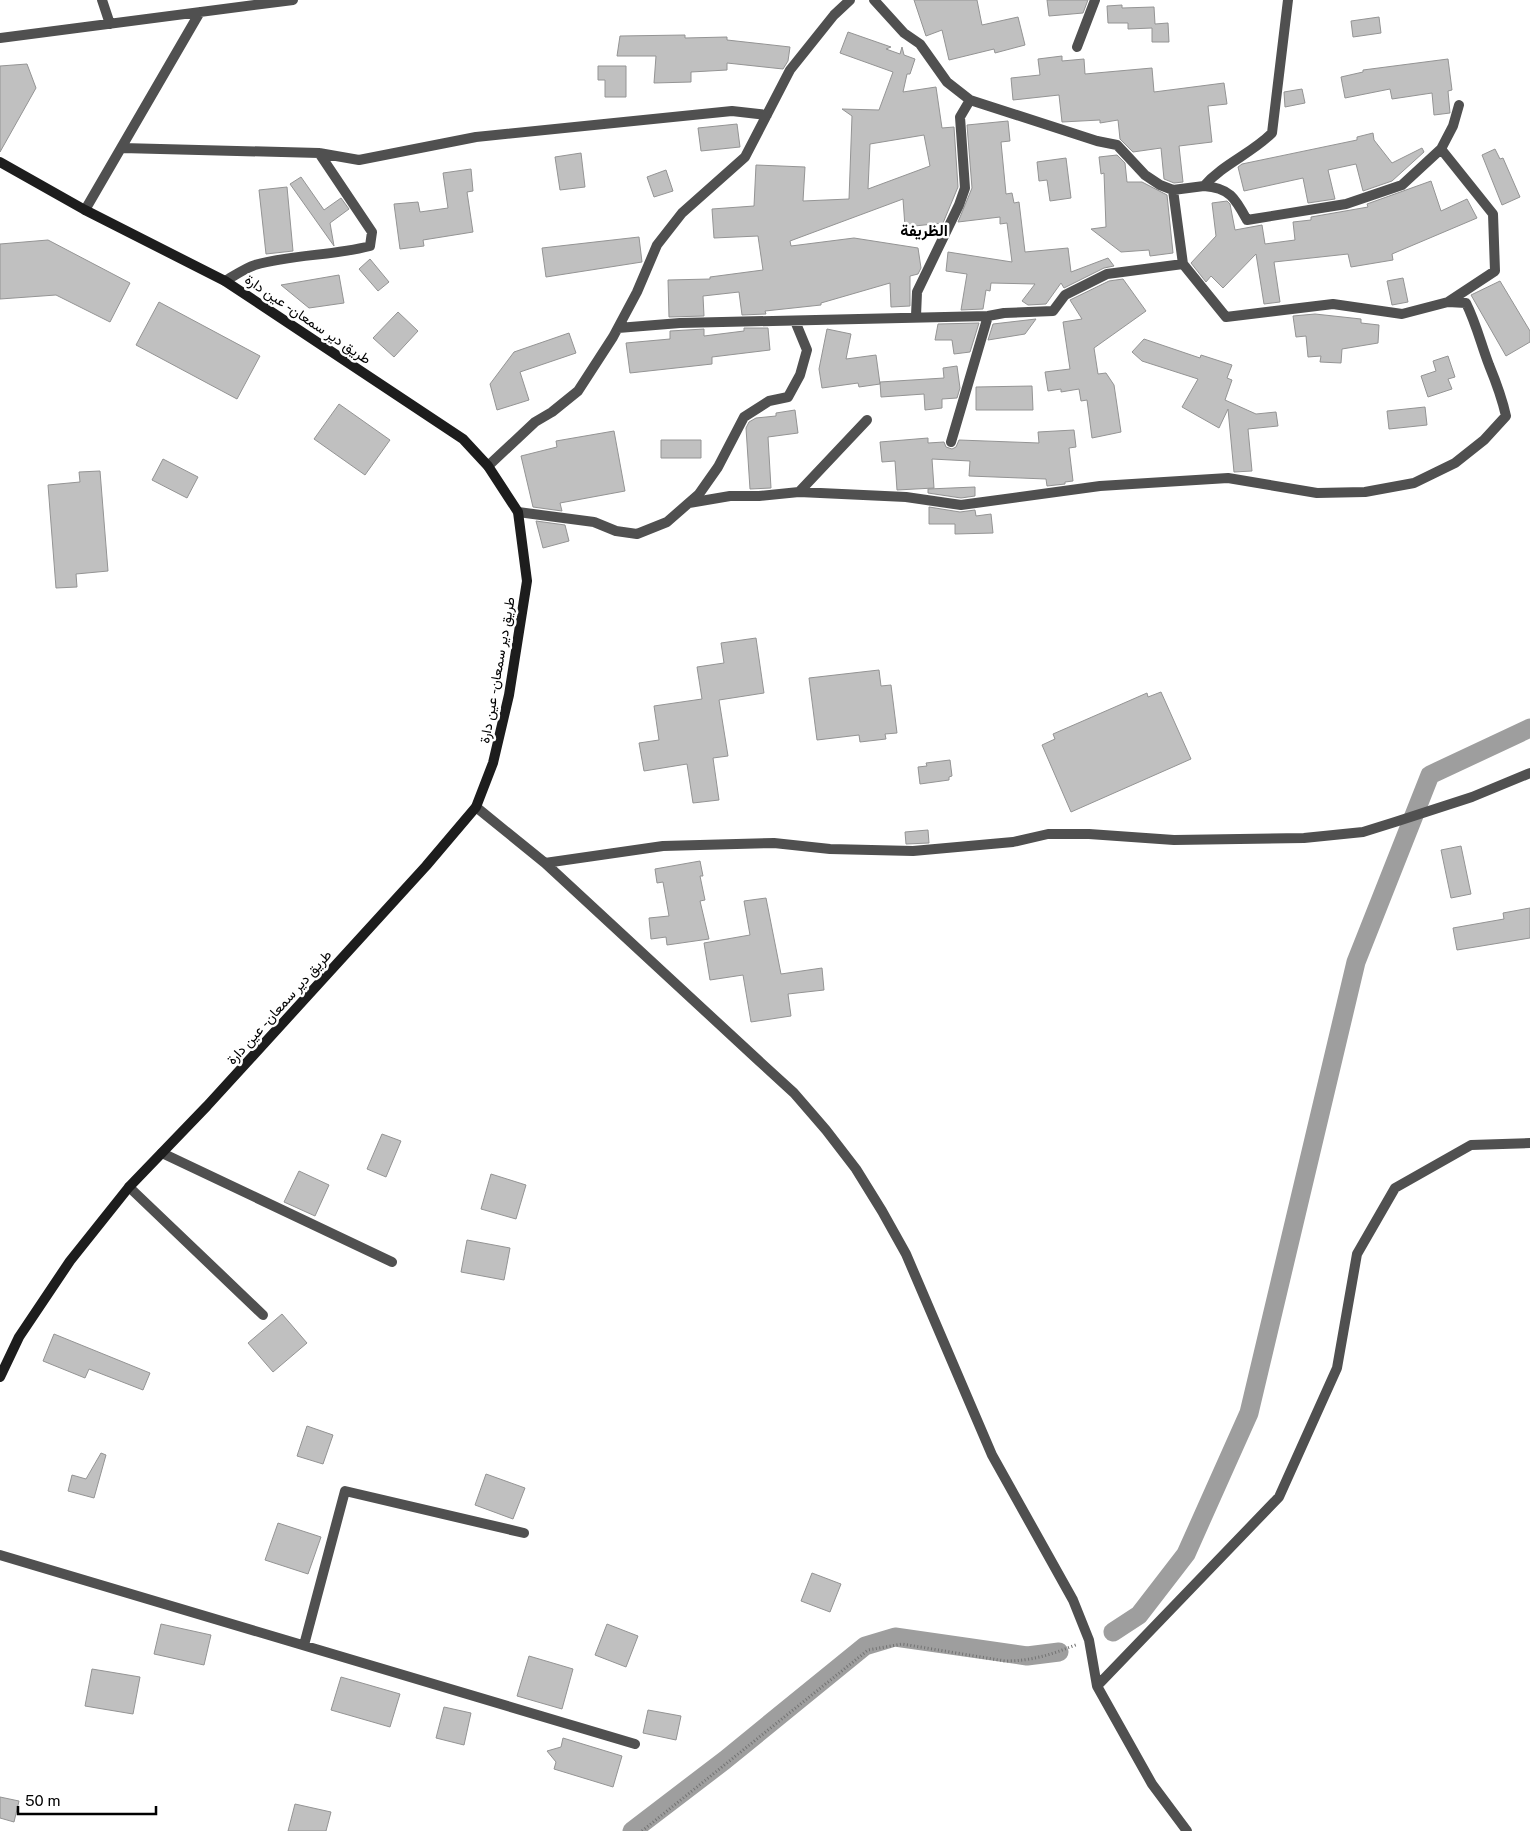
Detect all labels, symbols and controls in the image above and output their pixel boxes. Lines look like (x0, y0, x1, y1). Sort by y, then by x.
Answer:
district label: الظريفة (900, 221, 948, 241)
street label: طريق دير سمعان - عين دارة (241, 271, 374, 368)
street label: طريق دير سمعان - عين دارة (476, 596, 519, 745)
street label: طريق دير سمعان - عين دارة (223, 947, 335, 1068)
scale bar (18, 1784, 155, 1816)
text: 50 m (25, 1792, 60, 1809)

